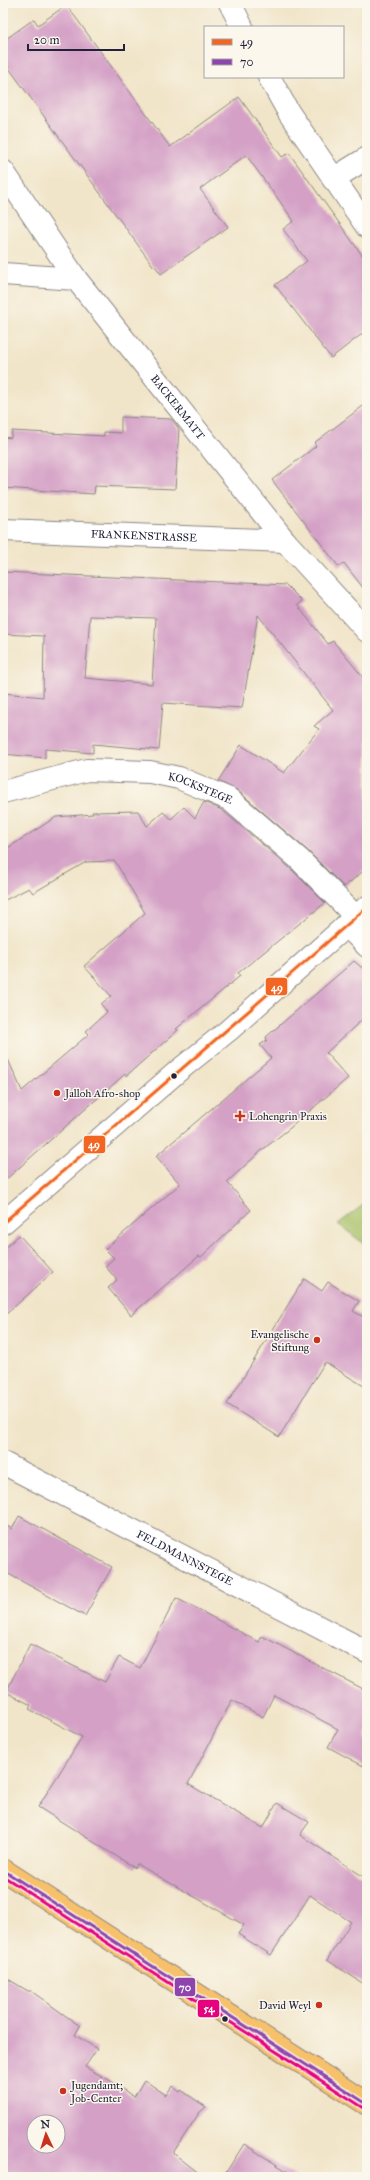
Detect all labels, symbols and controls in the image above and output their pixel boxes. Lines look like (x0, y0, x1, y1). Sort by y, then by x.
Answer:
scale bar (28, 26, 124, 52)
legend (204, 26, 344, 78)
text: 20 m (34, 33, 60, 47)
text: 49 (240, 35, 253, 49)
text: 70 (240, 55, 253, 69)
street label: BACKERMATT (148, 372, 208, 443)
street label: FRANKENSTRASSE (91, 527, 197, 545)
street label: KOCKSTEGE (167, 770, 235, 807)
line badge: 49 (265, 977, 288, 996)
text: 49 (271, 981, 283, 995)
unlabelled marker (169, 1071, 179, 1081)
place label: Jalloh Afro-shop (64, 1087, 141, 1101)
marker: Jalloh Afro-shop (52, 1088, 62, 1098)
marker: Lohengrin Praxis (234, 1110, 246, 1122)
place label: Lohengrin Praxis (249, 1110, 327, 1123)
line badge: 49 (83, 1135, 106, 1154)
text: 49 (88, 1138, 100, 1152)
place label: Evangelische Stiftung (250, 1328, 310, 1354)
marker: Evangelische Stiftung (312, 1335, 322, 1345)
street label: FELDMANNSTEGE (134, 1528, 235, 1588)
line badge: 70 (174, 1977, 196, 1997)
text: 70 (179, 1981, 192, 1994)
line badge: 54 (197, 1999, 220, 2018)
place label: David Weyl (259, 1999, 311, 2012)
marker: David Weyl (314, 2000, 324, 2010)
text: 54 (204, 2002, 215, 2016)
unlabelled marker (220, 2014, 230, 2024)
place label: Jugendamt; Job-Center (70, 2079, 123, 2106)
marker: Jugendamt; Job-Center (58, 2086, 68, 2096)
north arrow (26, 2114, 66, 2154)
text: N (40, 2118, 51, 2131)

